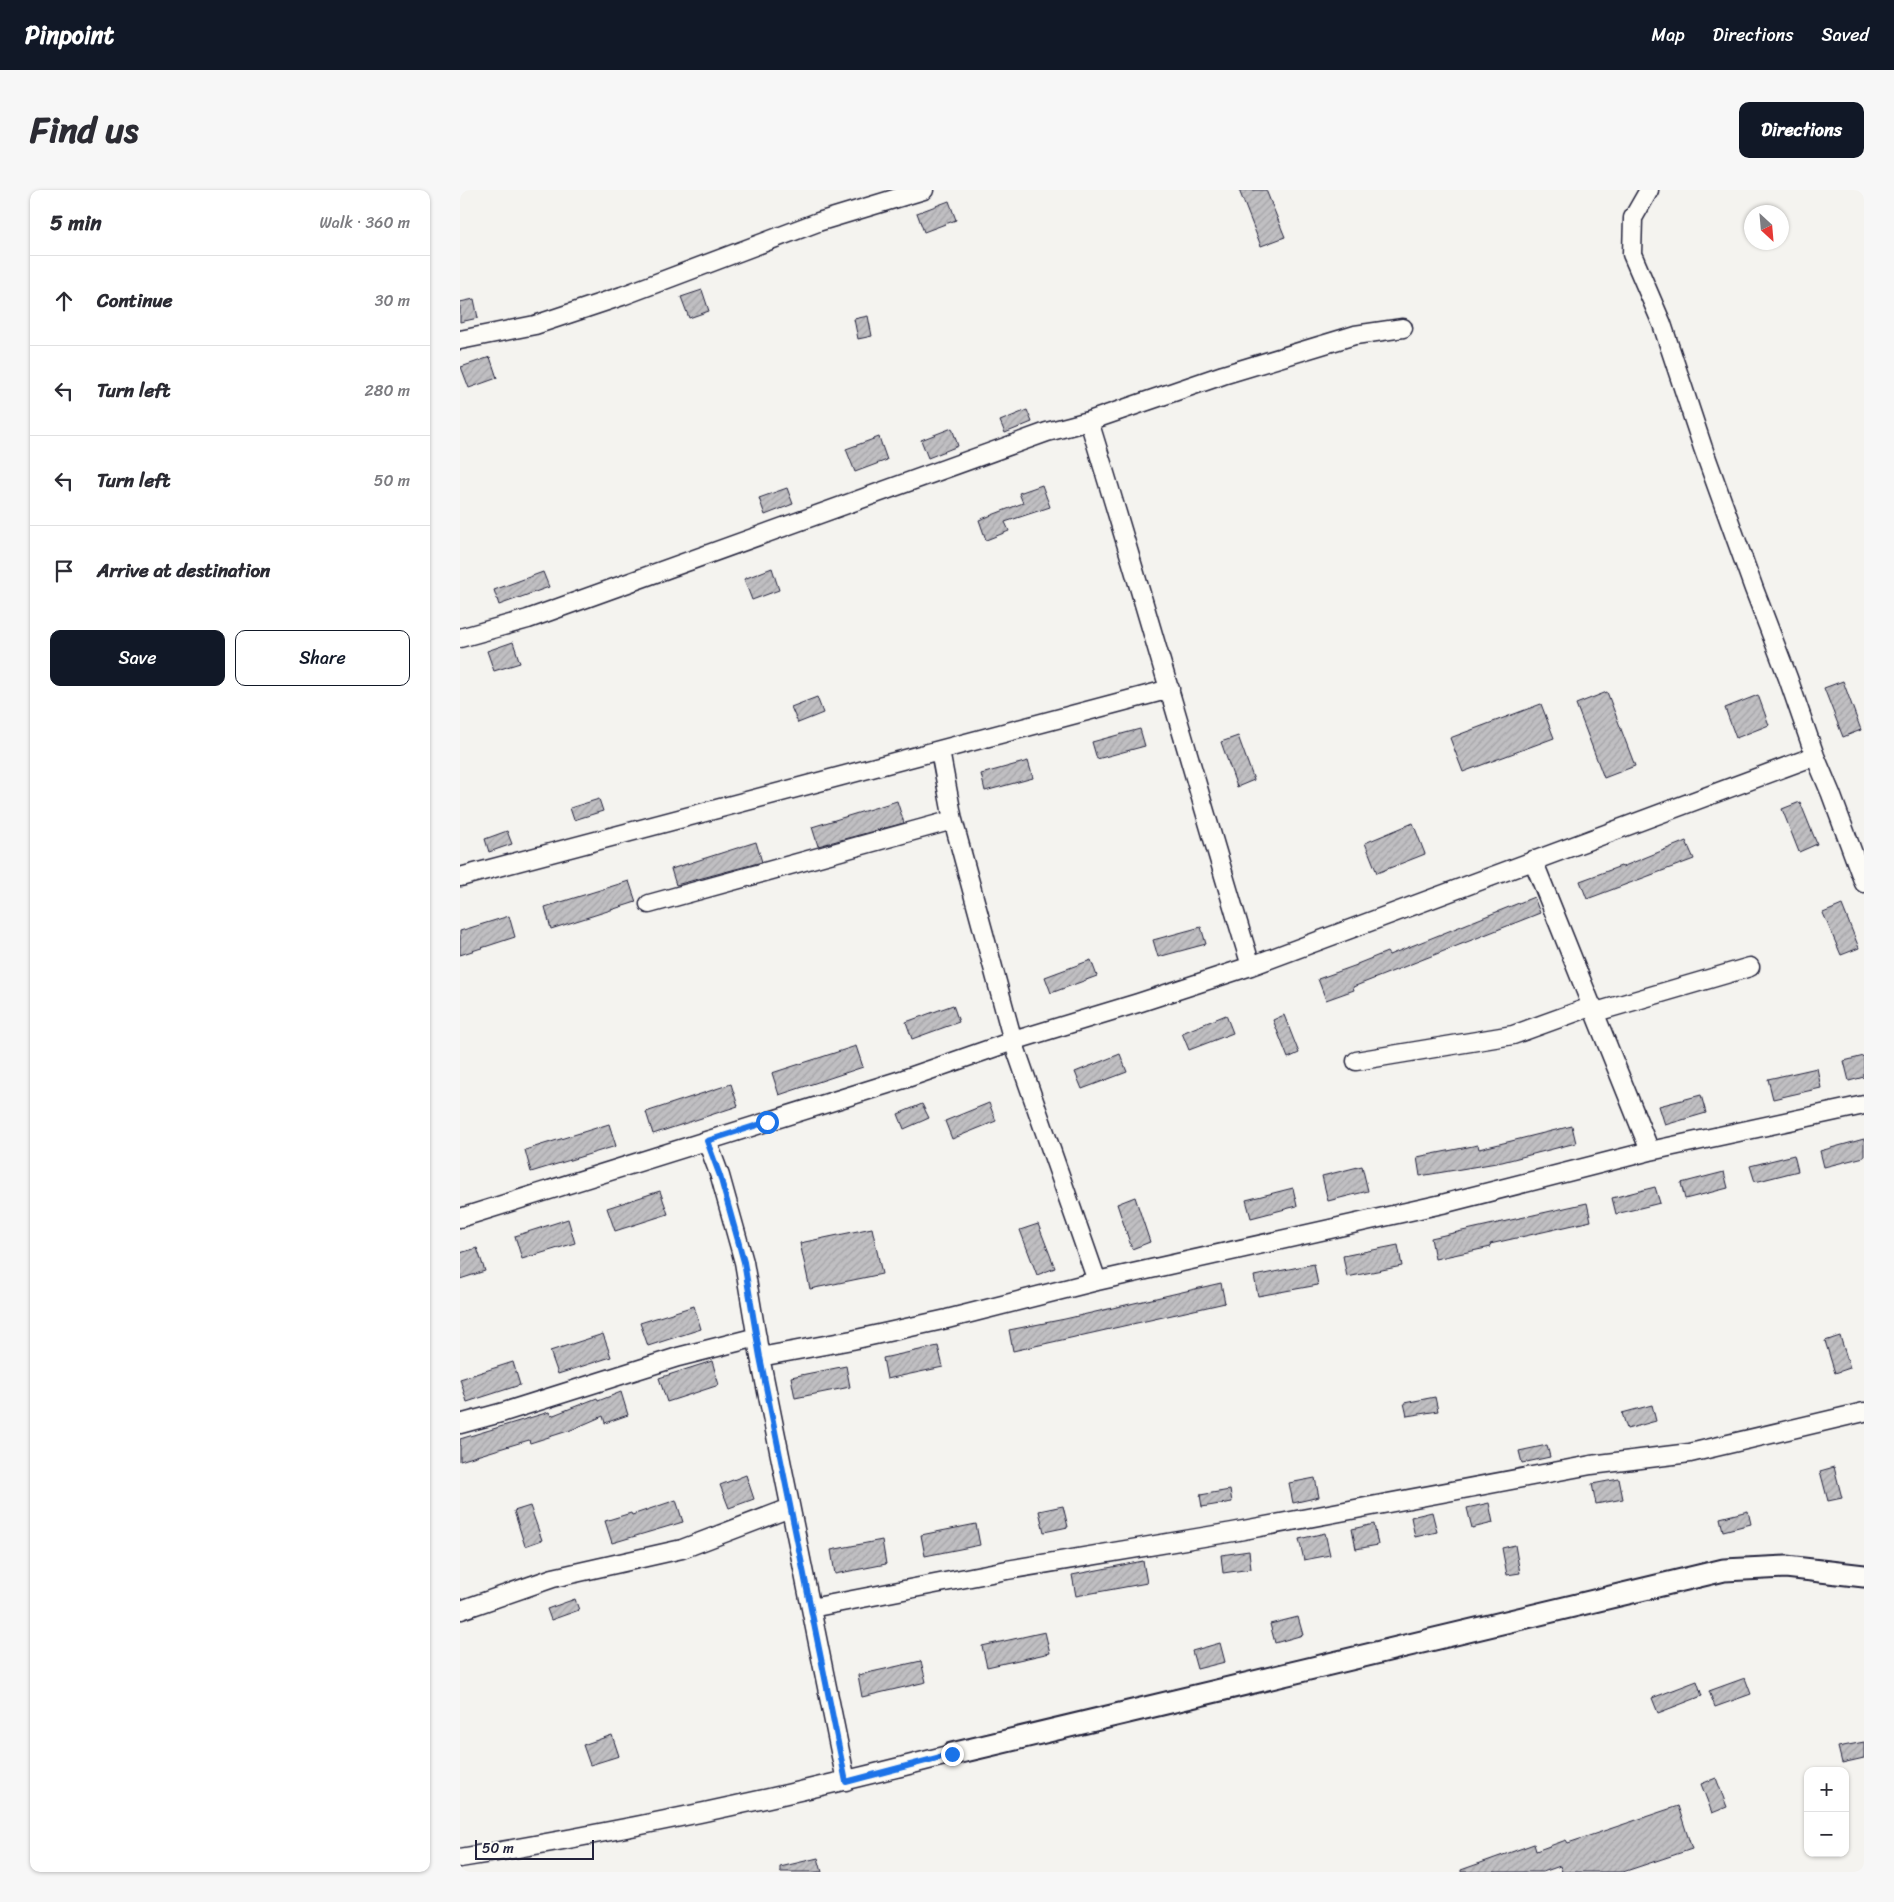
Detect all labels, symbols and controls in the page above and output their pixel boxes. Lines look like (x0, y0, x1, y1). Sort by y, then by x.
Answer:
text: Pinpoint (25, 14, 114, 56)
text: Map (1652, 19, 1685, 51)
text: Directions (1713, 19, 1794, 51)
text: Saved (1822, 19, 1869, 51)
text: Find us (30, 99, 138, 161)
button: Directions (1739, 102, 1864, 158)
text: 5 min (50, 204, 102, 242)
north arrow (1744, 205, 1789, 250)
text: Walk · 360 m (320, 208, 410, 237)
text: Continue (97, 284, 173, 317)
text: 30 m (375, 286, 410, 315)
icon: ahead (50, 287, 78, 315)
text: Turn left (97, 374, 170, 407)
text: 280 m (365, 376, 410, 405)
icon: left (50, 377, 78, 405)
text: Turn left (97, 464, 170, 497)
text: 50 m (374, 466, 410, 495)
icon: left (50, 467, 78, 495)
text: Arrive at destination (97, 554, 270, 587)
icon: arrive (50, 557, 78, 585)
button: Save (50, 630, 225, 686)
button: Share (235, 630, 410, 686)
route start (756, 1111, 779, 1134)
route end (941, 1743, 964, 1766)
map controls (1804, 1767, 1849, 1857)
button: + (1804, 1767, 1849, 1812)
button: − (1804, 1812, 1849, 1857)
text: 50 m (482, 1836, 514, 1861)
scale bar (475, 1837, 594, 1860)

